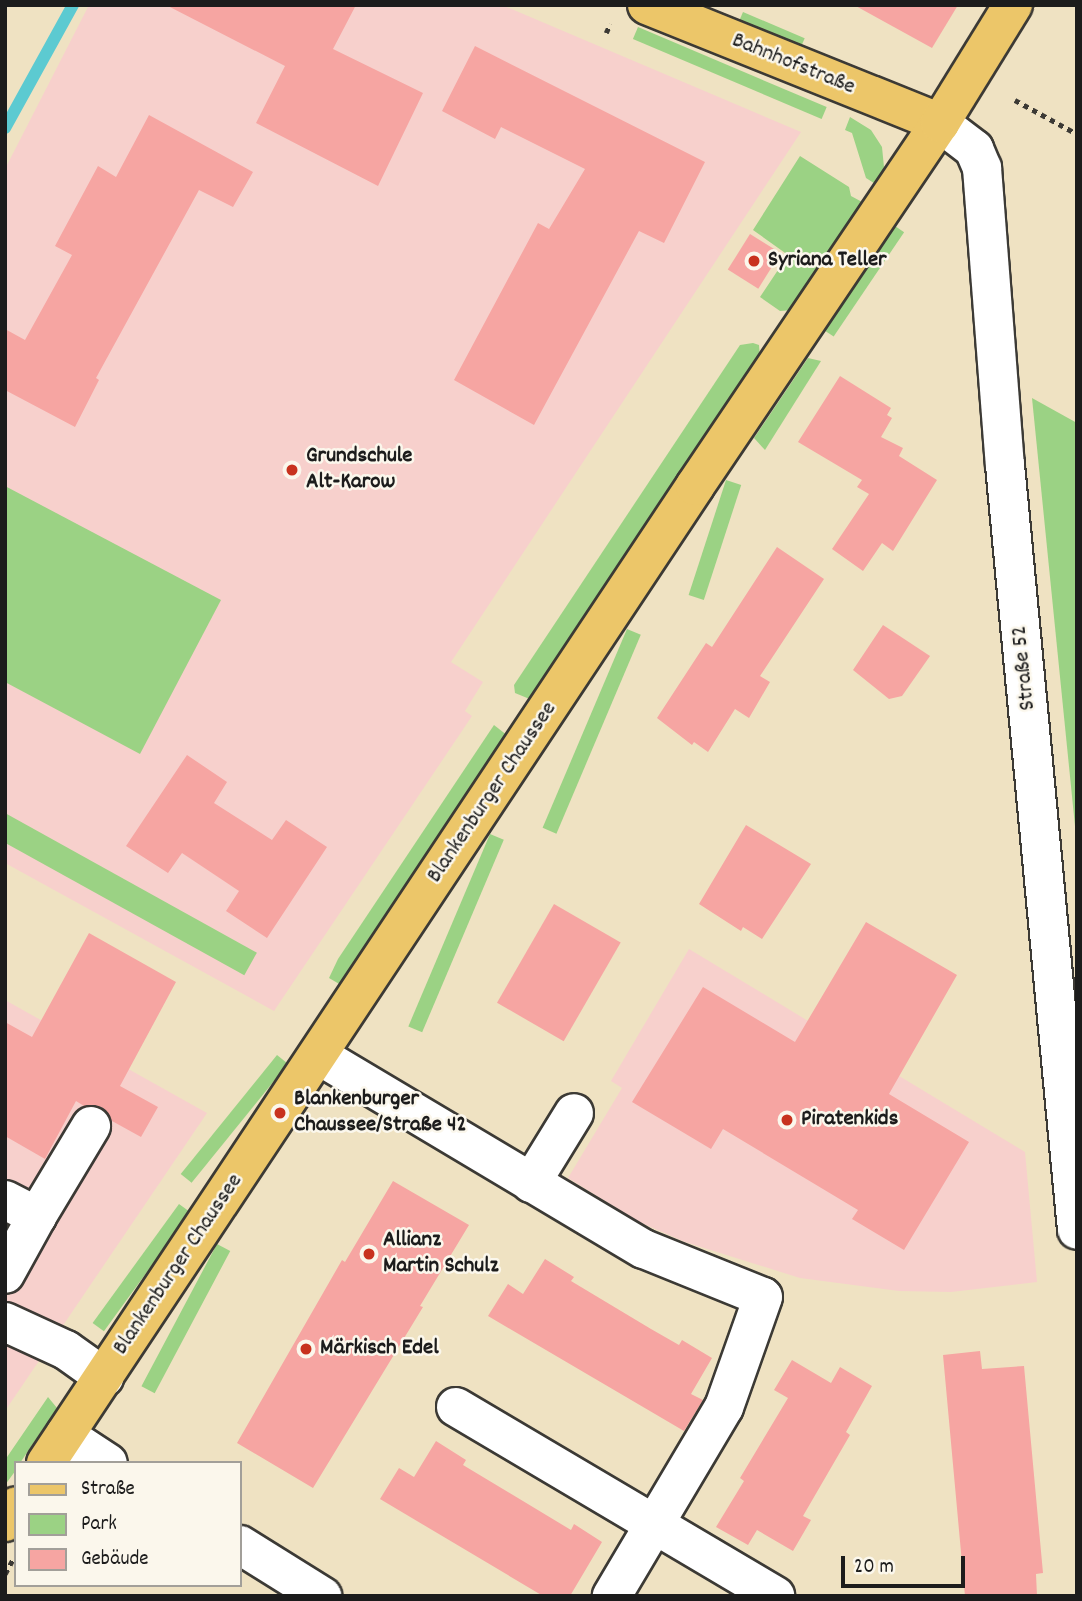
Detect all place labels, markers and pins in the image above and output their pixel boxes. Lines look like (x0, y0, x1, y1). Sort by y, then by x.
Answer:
place label: Syriana Teller (768, 247, 887, 275)
marker: Syriana Teller (746, 253, 762, 269)
place label: Grundschule Alt-Karow (306, 443, 412, 497)
marker: Grundschule Alt-Karow (284, 462, 300, 478)
place label: Blankenburger Chaussee/Straße 42 (294, 1086, 467, 1140)
marker: Blankenburger Chaussee/Straße 42 (272, 1105, 288, 1121)
place label: Piratenkids (801, 1106, 898, 1134)
marker: Piratenkids (779, 1112, 795, 1128)
place label: Allianz Martin Schulz (383, 1227, 498, 1281)
marker: Allianz Martin Schulz (361, 1246, 377, 1262)
place label: Märkisch Edel (320, 1335, 439, 1363)
marker: Märkisch Edel (298, 1341, 314, 1357)

